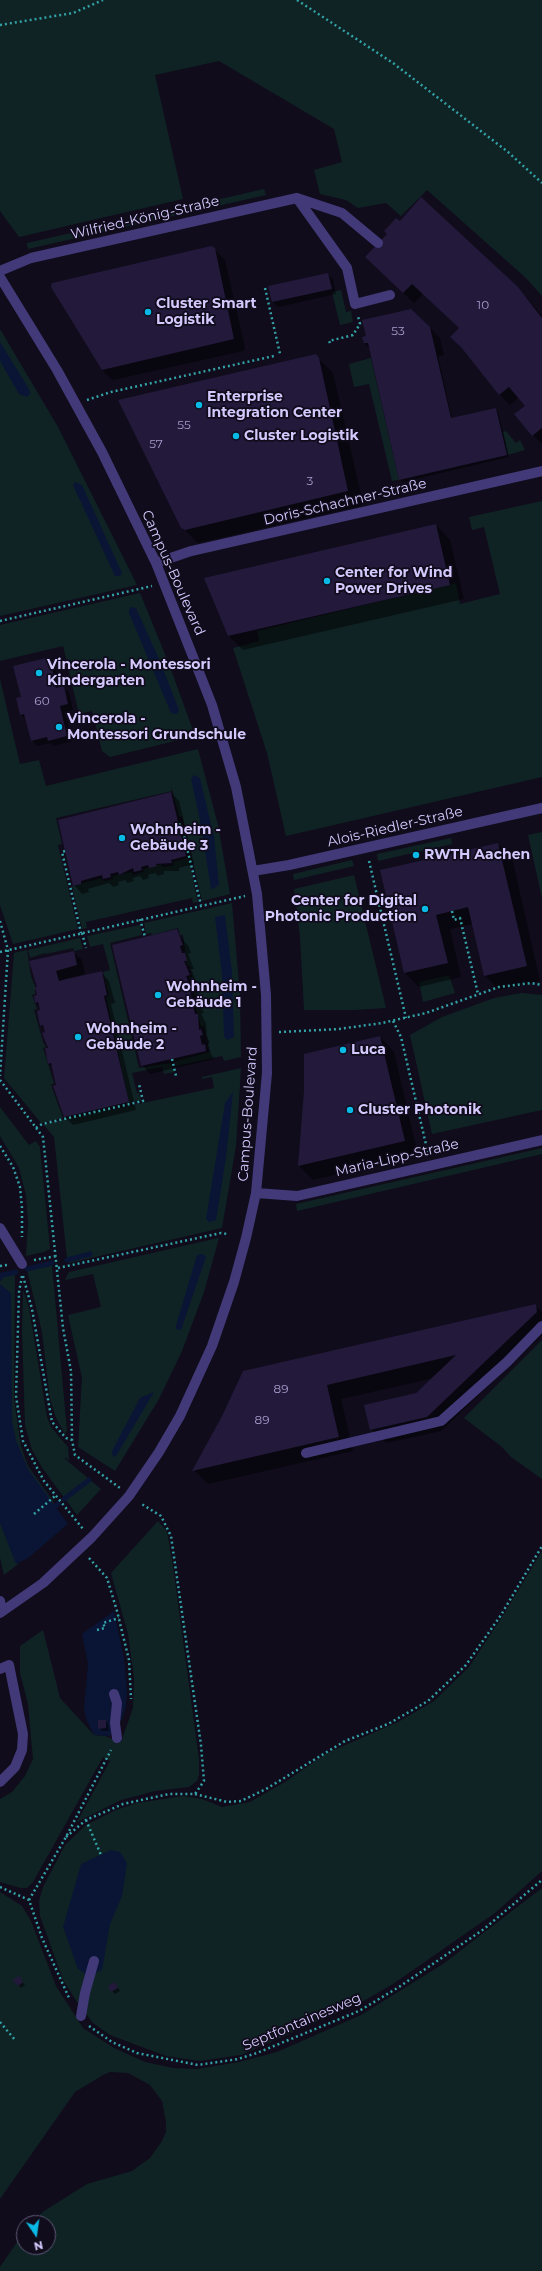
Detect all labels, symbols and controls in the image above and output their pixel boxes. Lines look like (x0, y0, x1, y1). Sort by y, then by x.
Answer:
street label: Wilfried-König-Straße (69, 193, 221, 243)
place label: Cluster Smart Logistik (156, 296, 257, 328)
house number: 10 (477, 298, 489, 312)
marker: Cluster Smart Logistik (143, 307, 153, 317)
house number: 53 (391, 324, 405, 338)
place label: Enterprise Integration Center (207, 389, 342, 422)
marker: Enterprise Integration Center (194, 400, 204, 410)
house number: 55 (177, 418, 191, 432)
place label: Cluster Logistik (244, 428, 359, 444)
marker: Cluster Logistik (231, 431, 241, 441)
house number: 57 (149, 437, 163, 451)
house number: 3 (307, 474, 313, 488)
street label: Doris-Schachner-Straße (262, 475, 428, 529)
street label: Campus-Boulevard (138, 508, 208, 638)
place label: Center for Wind Power Drives (335, 565, 452, 598)
marker: Center for Wind Power Drives (322, 576, 332, 586)
place label: Vincerola - Montessori Kindergarten (47, 657, 211, 690)
marker: Vincerola - Montessori Kindergarten (34, 668, 44, 678)
house number: 60 (34, 694, 50, 708)
place label: Vincerola - Montessori Grundschule (67, 711, 246, 744)
marker: Vincerola - Montessori Grundschule (54, 722, 64, 732)
street label: Alois-Riedler-Straße (326, 803, 464, 851)
place label: Wohnheim - Gebäude 3 (130, 822, 221, 854)
marker: Wohnheim - Gebäude 3 (117, 833, 127, 843)
place label: RWTH Aachen (424, 847, 530, 863)
marker: RWTH Aachen (411, 850, 421, 860)
place label: Center for Digital Photonic Production (265, 893, 417, 926)
marker: Center for Digital Photonic Production (420, 904, 430, 914)
place label: Wohnheim - Gebäude 1 (166, 979, 257, 1012)
marker: Wohnheim - Gebäude 1 (153, 990, 163, 1000)
place label: Wohnheim - Gebäude 2 (86, 1021, 177, 1054)
marker: Wohnheim - Gebäude 2 (73, 1032, 83, 1042)
place label: Luca (351, 1042, 386, 1058)
marker: Luca (338, 1045, 348, 1055)
street label: Campus-Boulevard (235, 1046, 261, 1182)
place label: Cluster Photonik (358, 1102, 481, 1118)
marker: Cluster Photonik (345, 1105, 355, 1115)
street label: Maria-Lipp-Straße (334, 1136, 460, 1180)
house number: 89 (274, 1382, 288, 1396)
house number: 89 (255, 1413, 269, 1427)
street label: Septfontainesweg (240, 1989, 364, 2055)
north arrow (16, 2215, 56, 2255)
text: N (33, 2238, 44, 2254)

